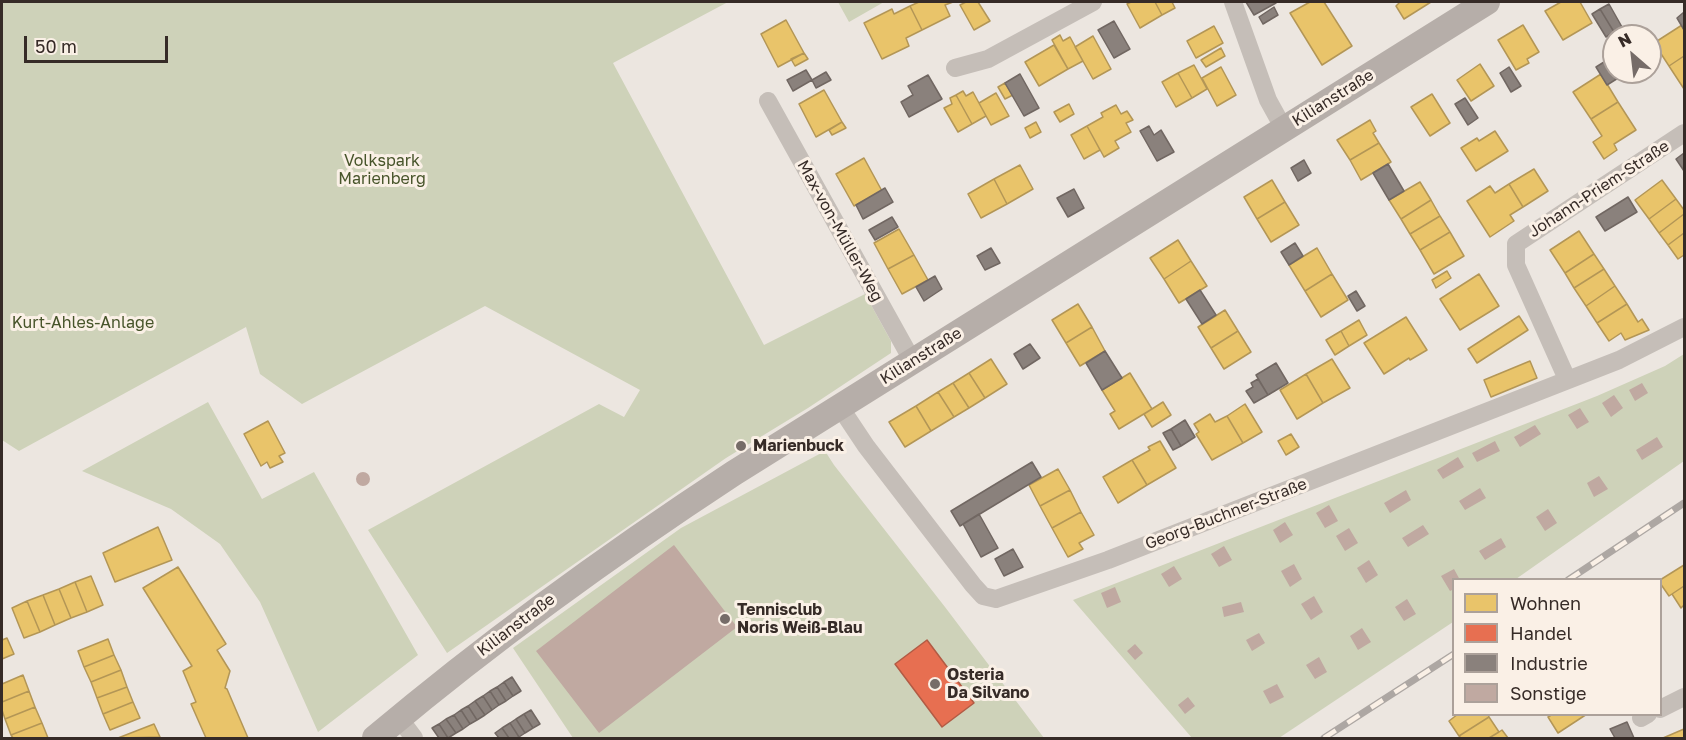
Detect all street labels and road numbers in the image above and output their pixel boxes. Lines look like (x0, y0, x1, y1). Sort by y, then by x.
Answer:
street label: Kilianstraße (1289, 65, 1377, 131)
street label: Johann-Priem-Straße (1525, 136, 1673, 242)
street label: Max-von-Müller-Weg (793, 157, 887, 305)
street label: Kilianstraße (877, 323, 965, 389)
street label: Georg-Buchner-Straße (1142, 474, 1310, 554)
street label: Kilianstraße (473, 590, 559, 660)

